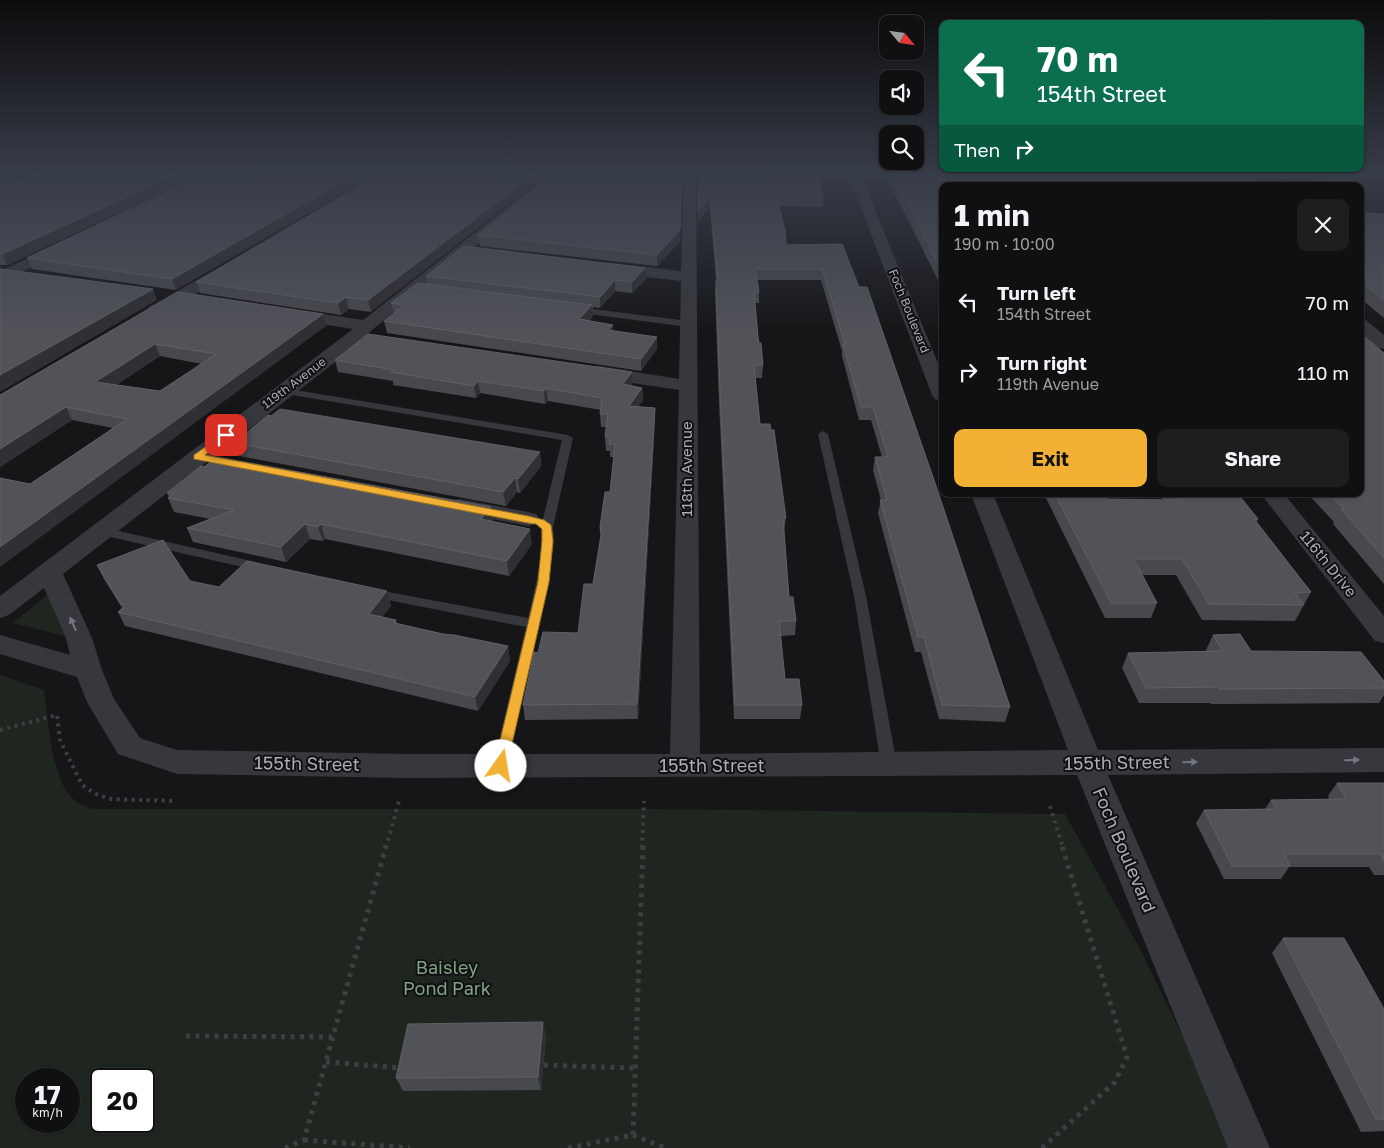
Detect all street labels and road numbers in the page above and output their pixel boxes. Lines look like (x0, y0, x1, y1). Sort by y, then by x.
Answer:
street label: Foch Boulevard (886, 267, 933, 355)
street label: 119th Avenue (259, 354, 329, 412)
street label: 118th Avenue (677, 421, 695, 517)
street label: 116th Drive (1297, 527, 1361, 600)
street label: 155th Street (1064, 750, 1170, 774)
street label: 155th Street (254, 751, 360, 775)
street label: 155th Street (659, 754, 765, 776)
street label: Foch Boulevard (1089, 784, 1161, 915)

